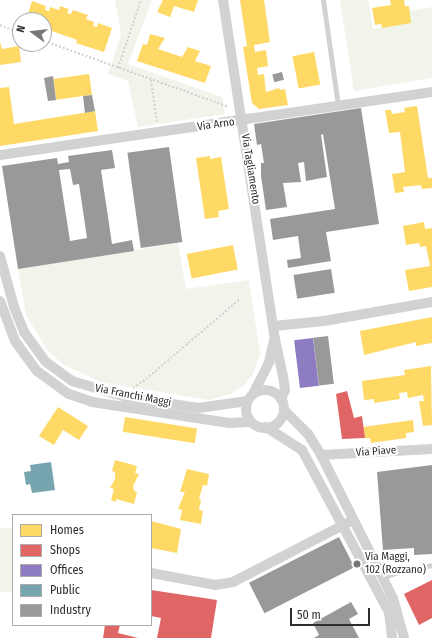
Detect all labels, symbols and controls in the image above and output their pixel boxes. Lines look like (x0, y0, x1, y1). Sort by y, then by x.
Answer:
north arrow (12, 12, 52, 52)
text: N (14, 24, 28, 34)
street label: Via Arno (196, 116, 236, 134)
street label: Via Tagliamento (238, 133, 262, 205)
street label: Via Franchi Maggi (94, 382, 172, 410)
street label: Via Piave (355, 444, 397, 460)
legend (12, 514, 152, 626)
text: Homes (50, 523, 84, 537)
text: Shops (50, 543, 80, 557)
place label: Via Maggi, 102 (Rozzano) (365, 551, 426, 577)
marker: Via Maggi, 102 (Rozzano) (352, 559, 362, 569)
text: Offices (50, 563, 83, 577)
text: Public (50, 583, 80, 597)
scale bar (292, 600, 372, 626)
text: Industry (50, 603, 91, 617)
text: 50 m (297, 608, 321, 622)

